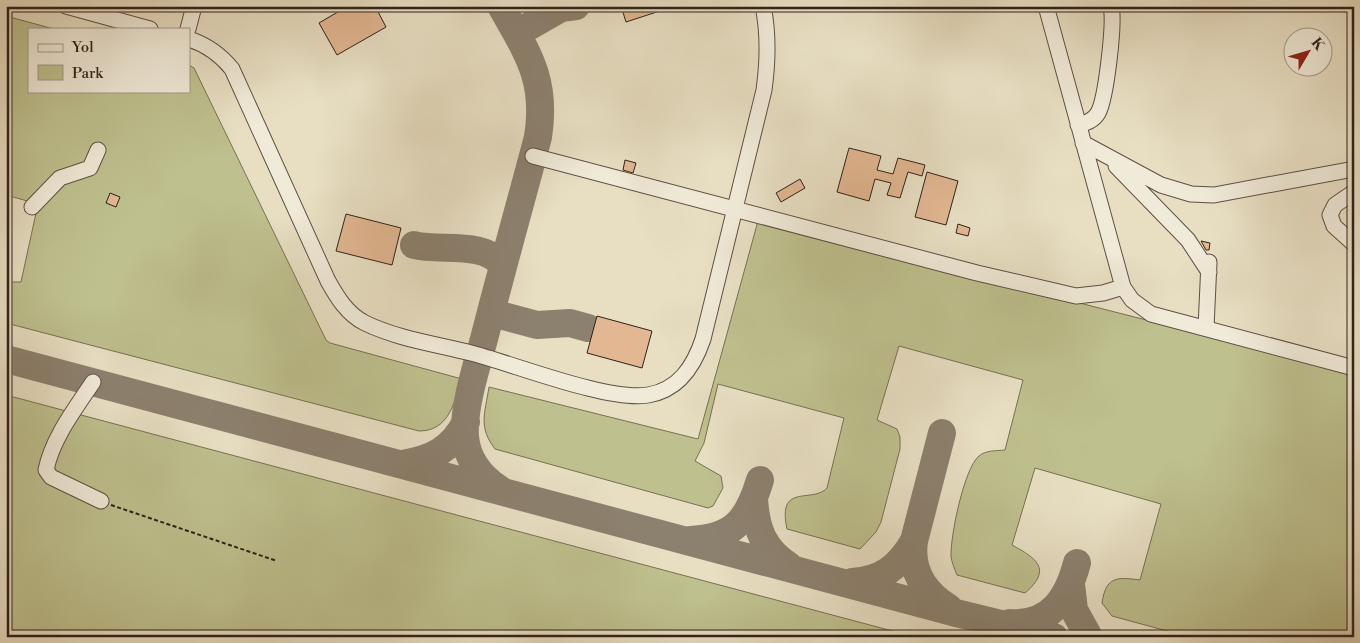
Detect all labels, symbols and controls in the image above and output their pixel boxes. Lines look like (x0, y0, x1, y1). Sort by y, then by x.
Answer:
legend (28, 28, 190, 92)
north arrow (1282, 28, 1332, 78)
text: K (1307, 35, 1328, 55)
text: Yol (71, 38, 94, 57)
text: Park (72, 64, 104, 83)

